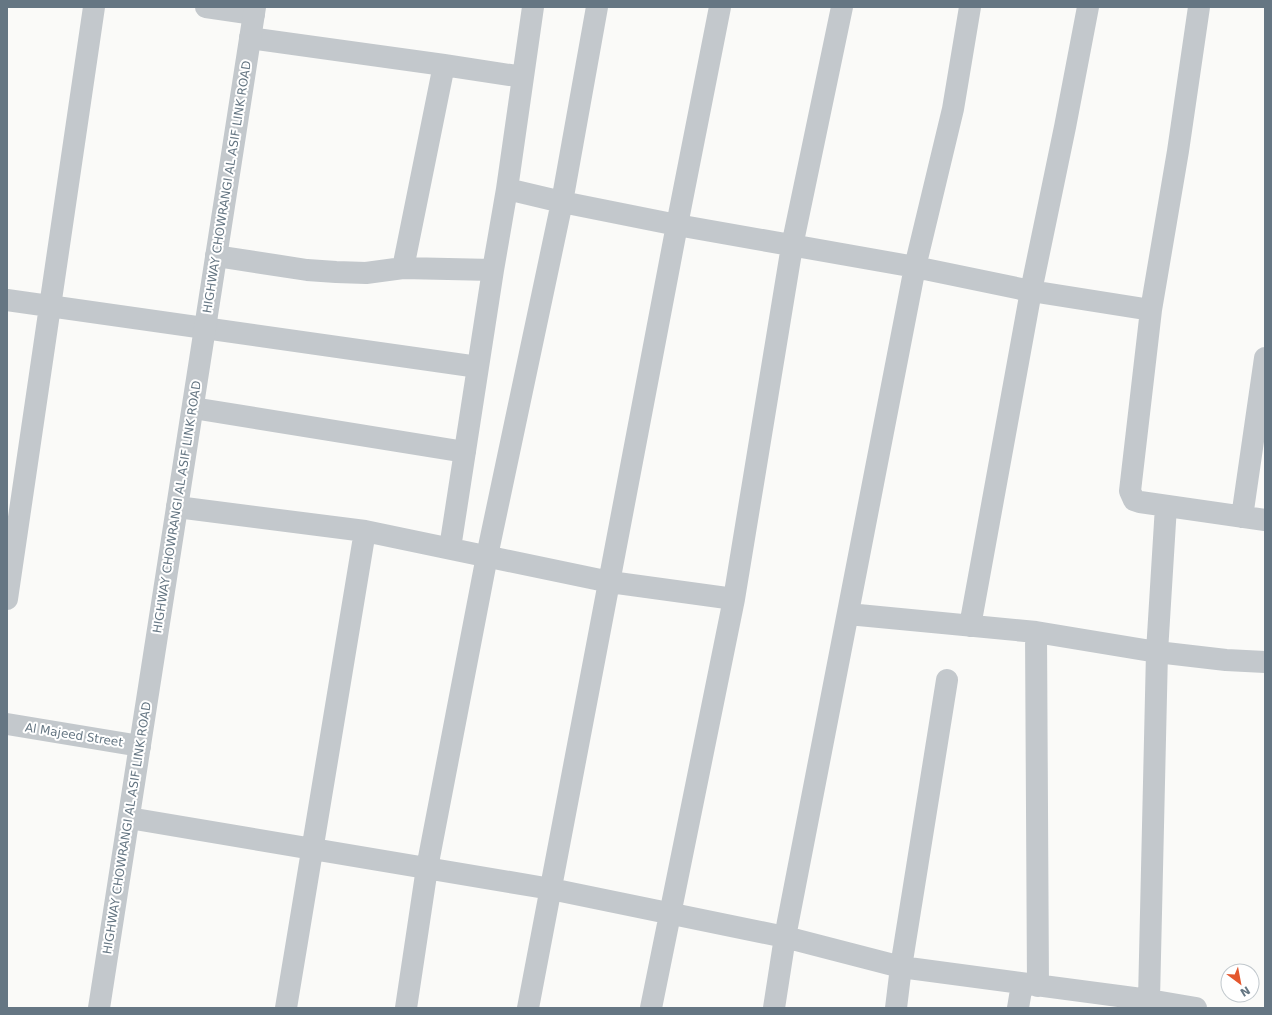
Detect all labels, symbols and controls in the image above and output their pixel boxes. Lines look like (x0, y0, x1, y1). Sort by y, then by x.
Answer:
street label: HIGHWAY CHOWRANGI AL ASIF LINK ROAD (200, 60, 254, 314)
street label: HIGHWAY CHOWRANGI AL ASIF LINK ROAD (150, 380, 204, 634)
street label: HIGHWAY CHOWRANGI AL ASIF LINK ROAD (100, 701, 154, 955)
street label: Al Majeed Street (24, 720, 124, 750)
north arrow (1220, 963, 1260, 1003)
text: N (1238, 983, 1252, 999)

